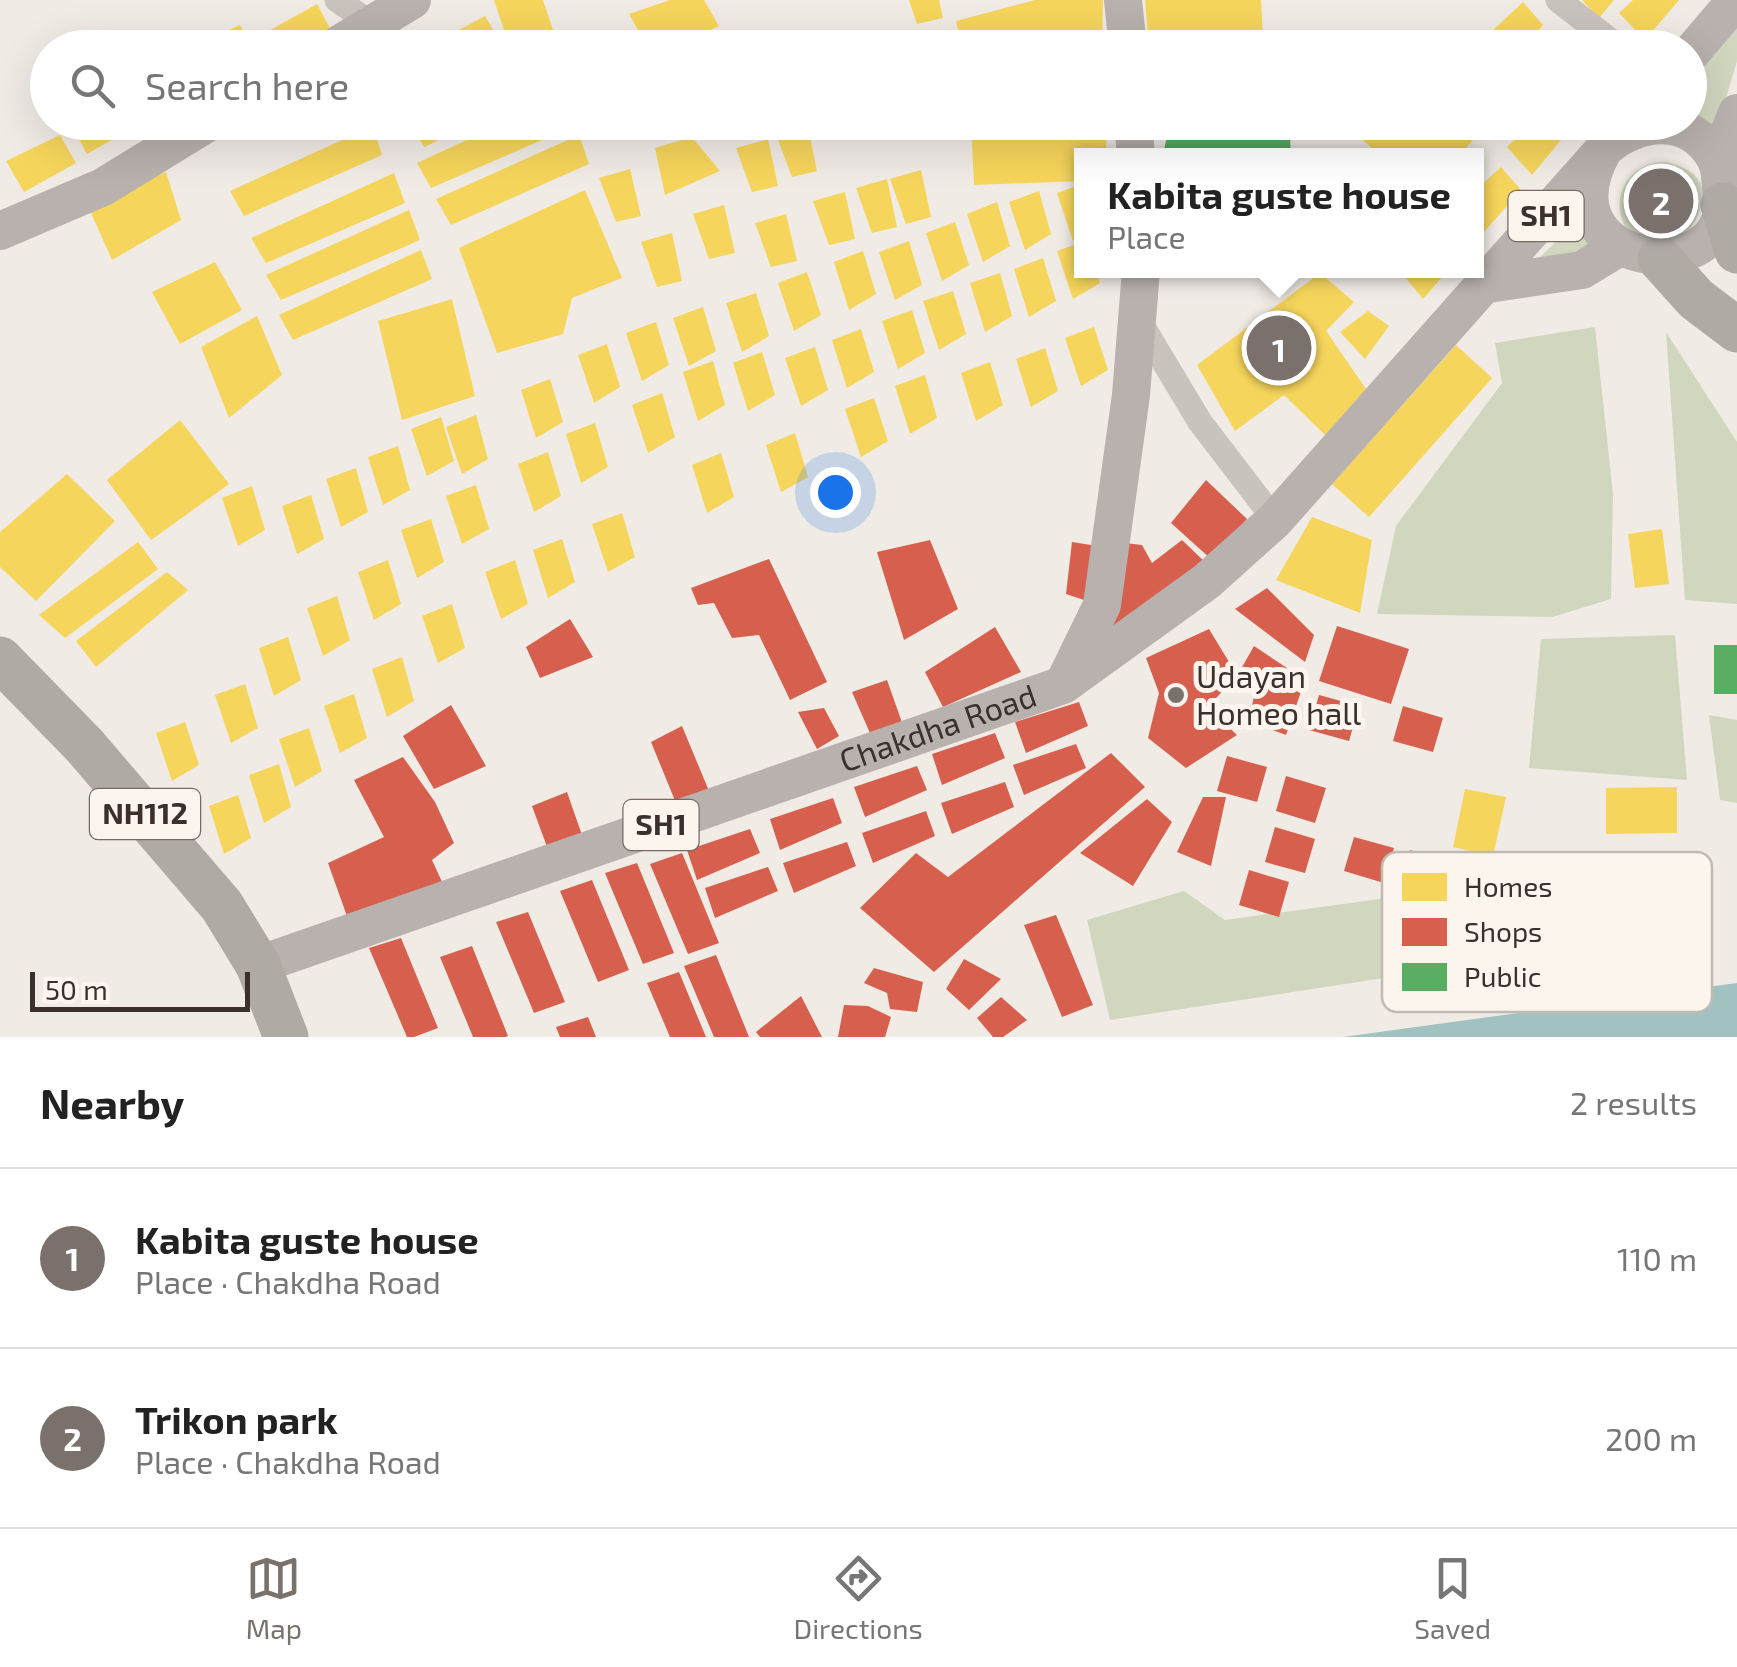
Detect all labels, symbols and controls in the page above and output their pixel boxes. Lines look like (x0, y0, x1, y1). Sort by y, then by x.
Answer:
search box (30, 30, 1707, 140)
icon: search (65, 58, 120, 113)
text: Search here (145, 62, 349, 108)
popup (1074, 148, 1484, 278)
pin: 2 (1628, 164, 1694, 238)
text: Kabita guste house (1107, 171, 1451, 217)
road number: SH1 (1508, 191, 1584, 241)
text: Place (1107, 217, 1186, 255)
pin: 1 (1246, 310, 1312, 386)
your location (810, 467, 861, 518)
place label: Udayan Homeo hall (1196, 656, 1362, 731)
street label: Chakdha Road (834, 675, 1041, 778)
marker: Udayan Homeo hall (1165, 684, 1187, 706)
road number: NH112 (90, 789, 200, 839)
road number: SH1 (624, 800, 698, 850)
legend (1382, 852, 1712, 1012)
text: Homes (1464, 869, 1552, 903)
text: Shops (1464, 914, 1542, 948)
text: Public (1464, 959, 1541, 993)
scale bar (30, 967, 250, 1011)
text: 50 m (45, 972, 108, 1006)
text: Nearby (40, 1077, 184, 1127)
text: 2 results (1570, 1083, 1697, 1121)
text: Kabita guste house (135, 1216, 479, 1262)
text: 1 (66, 1239, 79, 1277)
text: 110 m (1617, 1239, 1697, 1277)
text: Place · Chakdha Road (135, 1262, 441, 1300)
text: Trikon park (135, 1396, 338, 1442)
text: 2 (63, 1419, 82, 1457)
text: 200 m (1605, 1419, 1697, 1457)
text: Place · Chakdha Road (135, 1442, 441, 1480)
tab: Map (246, 1551, 302, 1645)
tab: Directions (794, 1551, 923, 1645)
tab: Saved (1414, 1551, 1491, 1645)

